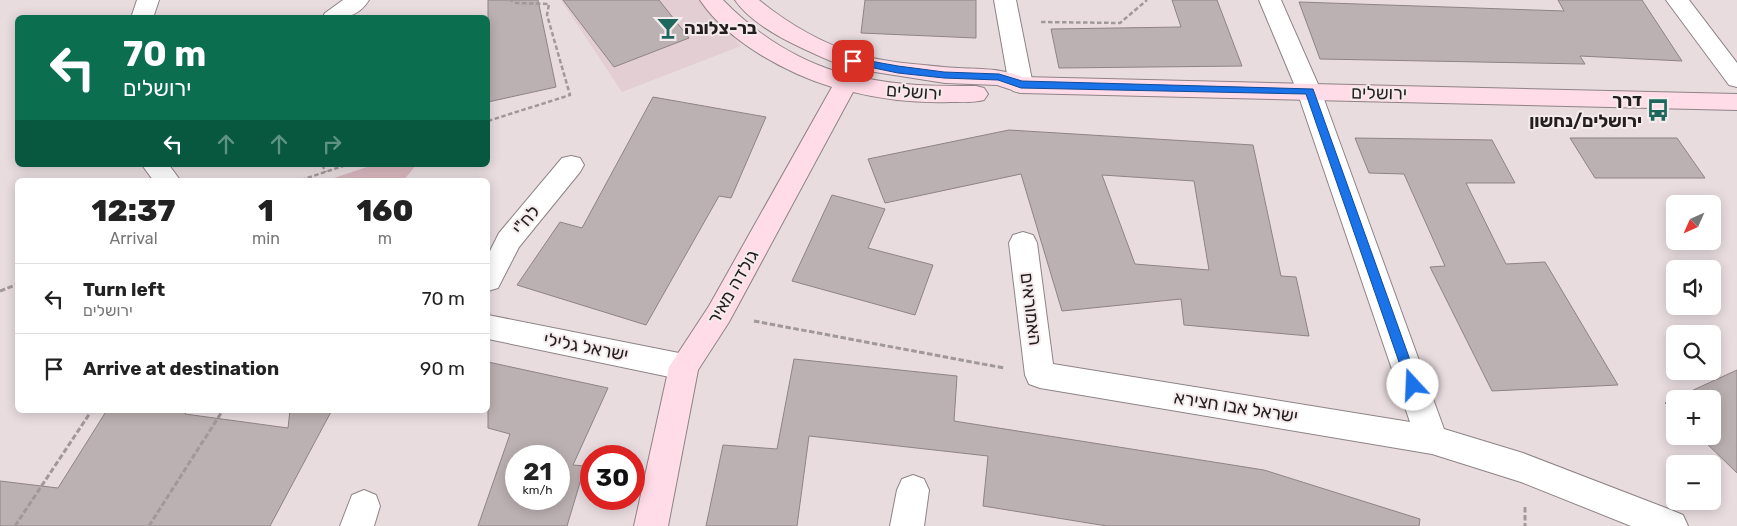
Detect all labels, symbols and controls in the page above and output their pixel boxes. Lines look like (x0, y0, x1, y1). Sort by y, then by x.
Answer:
bar icon: בר-צלונה (655, 15, 681, 41)
place label: בר-צלונה (684, 17, 757, 39)
text: 70 m (123, 33, 206, 75)
icon: left (40, 35, 105, 100)
pin (832, 40, 874, 82)
icon: arrive (839, 47, 867, 75)
text: ירושלים (123, 75, 191, 102)
street label: ירושלים (885, 79, 943, 105)
street label: ירושלים (1351, 82, 1407, 104)
place label: דרך ירושלים/נחשון (1529, 89, 1642, 132)
bus stop icon: דרך ירושלים/נחשון (1645, 97, 1671, 123)
icon: left (159, 130, 187, 158)
icon: ahead (212, 130, 240, 158)
icon: ahead (265, 130, 293, 158)
icon: right (318, 130, 346, 158)
text: 12:37 (92, 193, 175, 229)
text: 1 (258, 193, 274, 229)
text: 160 (356, 193, 413, 229)
north arrow (1666, 195, 1721, 250)
map controls (1666, 195, 1721, 510)
street label: לח"י (508, 201, 544, 239)
text: Arrival (110, 229, 158, 248)
text: min (252, 229, 280, 248)
text: m (378, 229, 392, 248)
street label: גולדה מאיר (703, 246, 763, 328)
button: sound (1666, 260, 1721, 315)
street label: האמוראים (1016, 271, 1046, 347)
text: Turn left (83, 278, 165, 301)
icon: left (40, 285, 68, 313)
text: 70 m (422, 287, 465, 310)
text: ירושלים (83, 301, 133, 320)
button: search (1666, 325, 1721, 380)
street label: ישראל גלילי (542, 328, 630, 366)
icon: arrive (40, 355, 68, 383)
text: Arrive at destination (83, 357, 279, 380)
text: 90 m (420, 357, 465, 380)
position arrow (1386, 358, 1438, 410)
street label: ישראל אבו חצירא (1172, 386, 1300, 428)
button: + (1666, 390, 1721, 445)
speed limit sign: 30 (580, 445, 645, 510)
button: − (1666, 455, 1721, 510)
text: 21 (523, 457, 552, 486)
text: km/h (523, 483, 552, 497)

